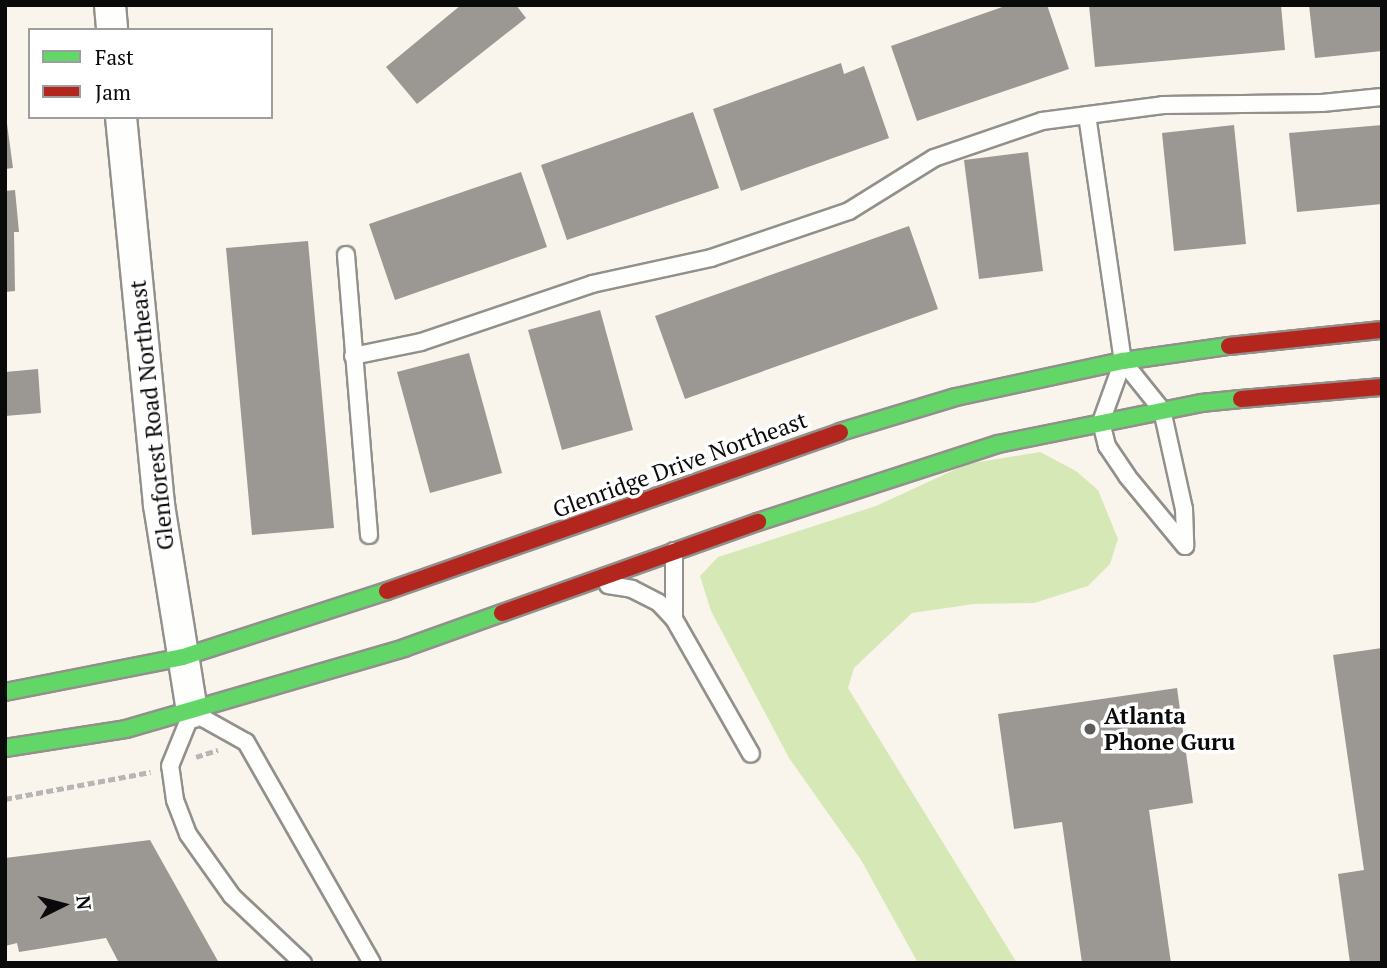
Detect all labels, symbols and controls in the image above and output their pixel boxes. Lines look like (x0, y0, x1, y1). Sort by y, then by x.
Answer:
legend (28, 28, 273, 119)
text: Fast (95, 43, 134, 71)
text: Jam (95, 78, 131, 106)
street label: Glenforest Road Northeast (124, 278, 180, 552)
street label: Glenridge Drive Northeast (549, 406, 811, 524)
place label: Atlanta Phone Guru (1104, 702, 1235, 756)
marker: Atlanta Phone Guru (1082, 721, 1098, 737)
north arrow (28, 870, 98, 940)
text: N (71, 894, 98, 911)

